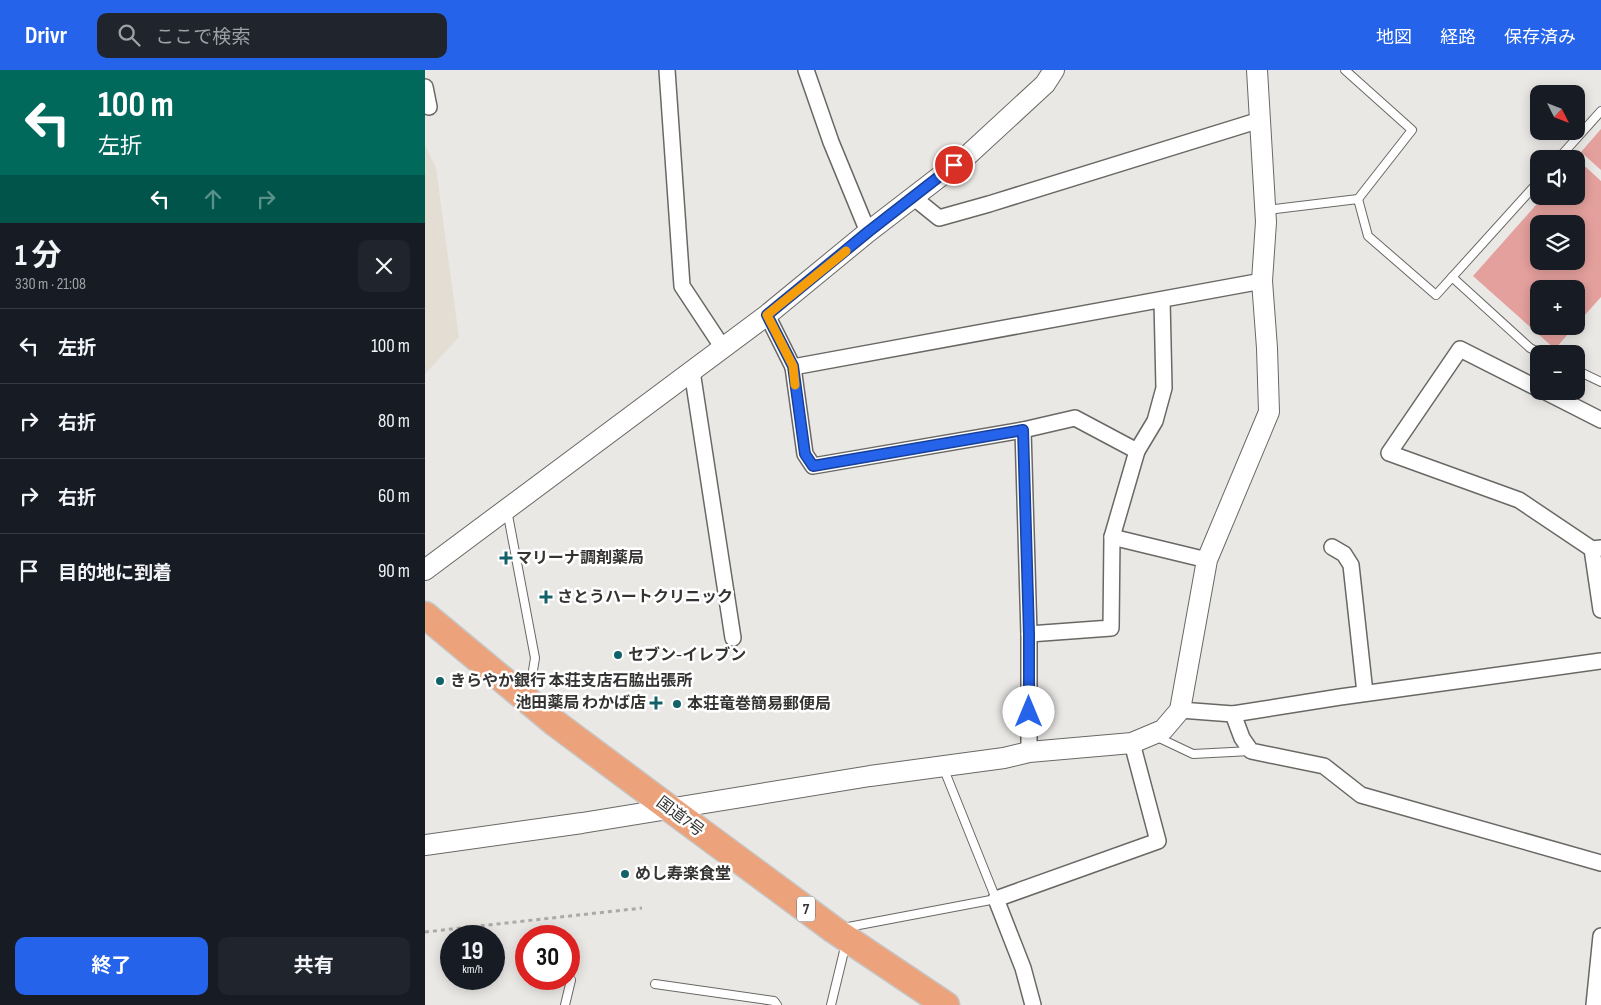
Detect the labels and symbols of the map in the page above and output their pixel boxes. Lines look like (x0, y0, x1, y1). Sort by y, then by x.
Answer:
north arrow (1530, 85, 1585, 140)
pin (933, 144, 975, 186)
place label: マリーナ調剤薬局 (516, 549, 644, 568)
marker: マリーナ調剤薬局 (500, 552, 512, 564)
place label: さとうハートクリニック (557, 588, 733, 607)
marker: さとうハートクリニック (539, 590, 553, 604)
place label: セブン-イレブン (628, 646, 746, 665)
marker: セブン-イレブン (612, 649, 624, 661)
place label: きらやか銀行 本荘支店石脇出張所 (450, 672, 693, 691)
marker: きらやか銀行 本荘支店石脇出張所 (434, 675, 446, 687)
position arrow (1002, 685, 1054, 737)
place label: 池田薬局 わかば店 (516, 694, 646, 713)
place label: 本荘竜巻簡易郵便局 (687, 695, 831, 714)
marker: 池田薬局 わかば店 (650, 697, 662, 709)
marker: 本荘竜巻簡易郵便局 (671, 698, 683, 710)
street label: 国道7号 (653, 793, 707, 841)
place label: めし寿楽食堂 (635, 865, 731, 884)
marker: めし寿楽食堂 (619, 868, 631, 880)
road number: 7 (797, 896, 815, 922)
speed limit sign: 30 (515, 925, 580, 990)

